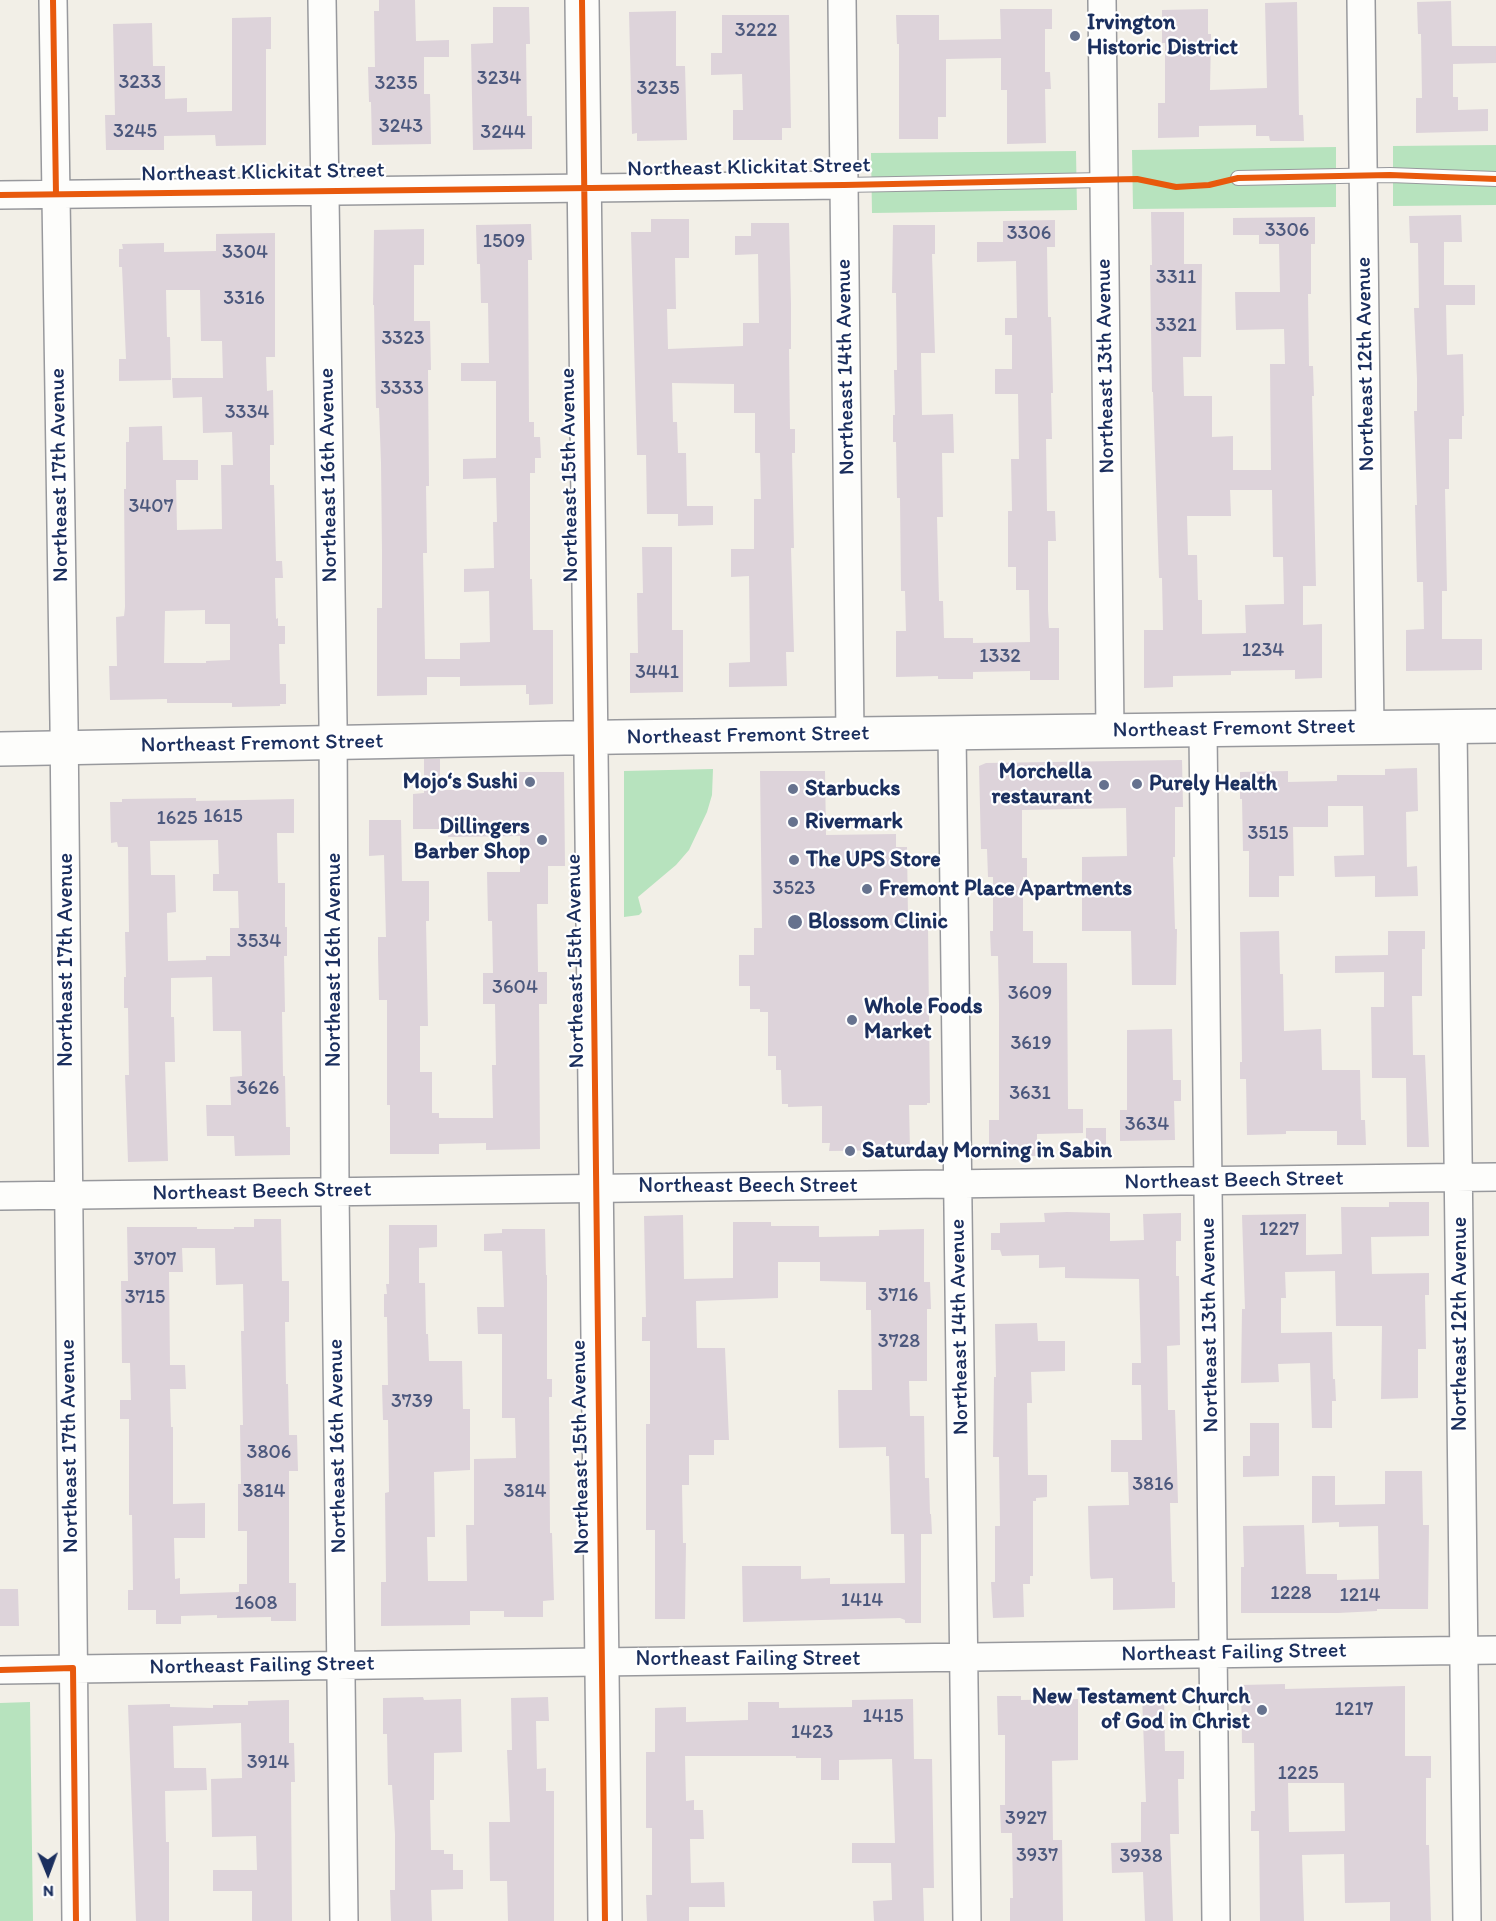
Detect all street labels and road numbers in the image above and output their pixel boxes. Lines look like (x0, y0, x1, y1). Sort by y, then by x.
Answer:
street label: Northeast Klickitat Street (627, 153, 871, 183)
street label: Northeast Klickitat Street (141, 158, 385, 188)
street label: Northeast 12th Avenue (1351, 256, 1381, 472)
street label: Northeast 13th Avenue (1091, 258, 1121, 474)
street label: Northeast 14th Avenue (831, 259, 861, 475)
street label: Northeast 16th Avenue (314, 367, 344, 583)
street label: Northeast 15th Avenue (555, 367, 585, 583)
street label: Northeast 17th Avenue (45, 368, 75, 582)
street label: Northeast Fremont Street (1112, 714, 1356, 744)
street label: Northeast Fremont Street (626, 721, 870, 751)
street label: Northeast Fremont Street (140, 729, 384, 759)
street label: Northeast 17th Avenue (53, 853, 79, 1067)
street label: Northeast 16th Avenue (321, 853, 347, 1067)
street label: Northeast 15th Avenue (561, 853, 591, 1069)
street label: Northeast Beech Street (1124, 1166, 1344, 1196)
street label: Northeast Beech Street (638, 1173, 858, 1199)
street label: Northeast Beech Street (152, 1177, 372, 1207)
street label: Northeast 13th Avenue (1195, 1217, 1225, 1433)
street label: Northeast 12th Avenue (1447, 1217, 1473, 1431)
street label: Northeast 14th Avenue (945, 1219, 975, 1435)
street label: Northeast 16th Avenue (323, 1338, 353, 1554)
street label: Northeast 17th Avenue (55, 1339, 85, 1553)
street label: Northeast 15th Avenue (566, 1339, 596, 1555)
street label: Northeast Failing Street (1121, 1638, 1347, 1668)
street label: Northeast Failing Street (635, 1646, 861, 1672)
street label: Northeast Failing Street (149, 1651, 375, 1681)

